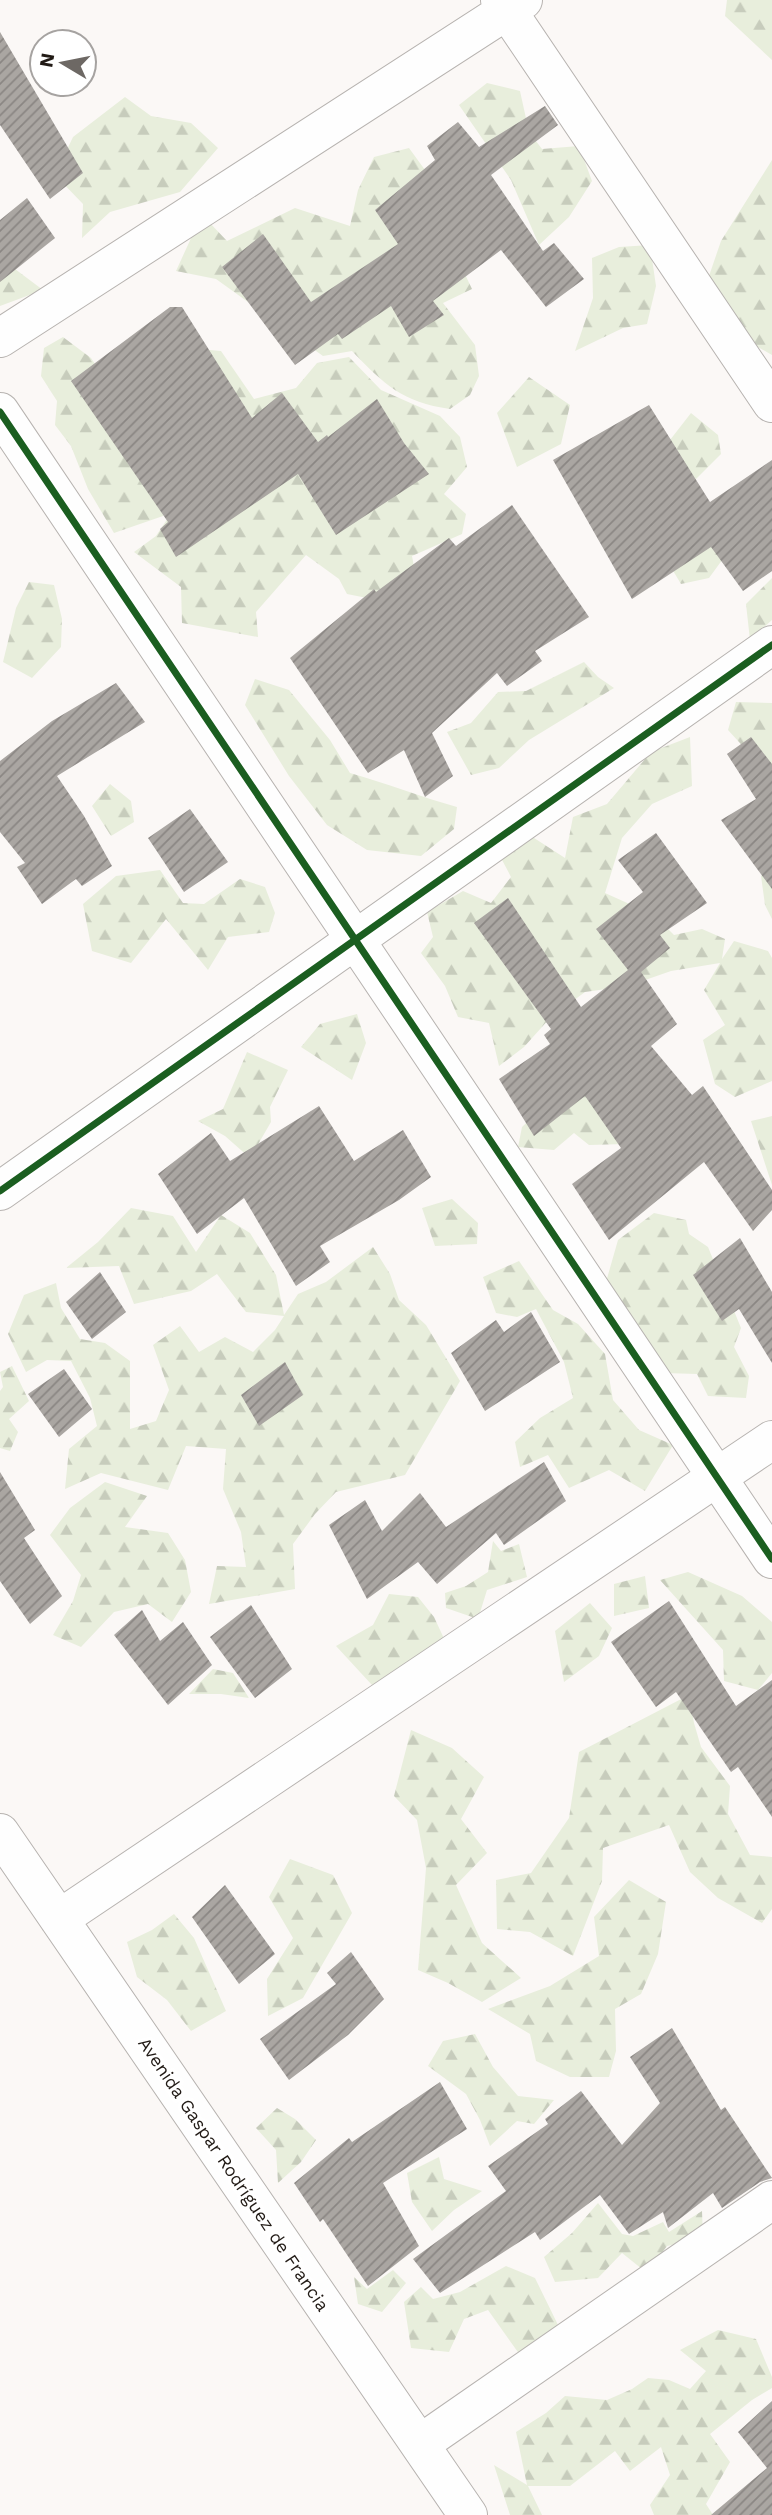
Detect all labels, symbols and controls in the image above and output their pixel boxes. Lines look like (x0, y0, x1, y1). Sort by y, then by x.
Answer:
north arrow (28, 28, 98, 98)
text: N (34, 51, 59, 69)
street label: Avenida Gaspar Rodríguez de Francia (134, 2033, 334, 2315)

